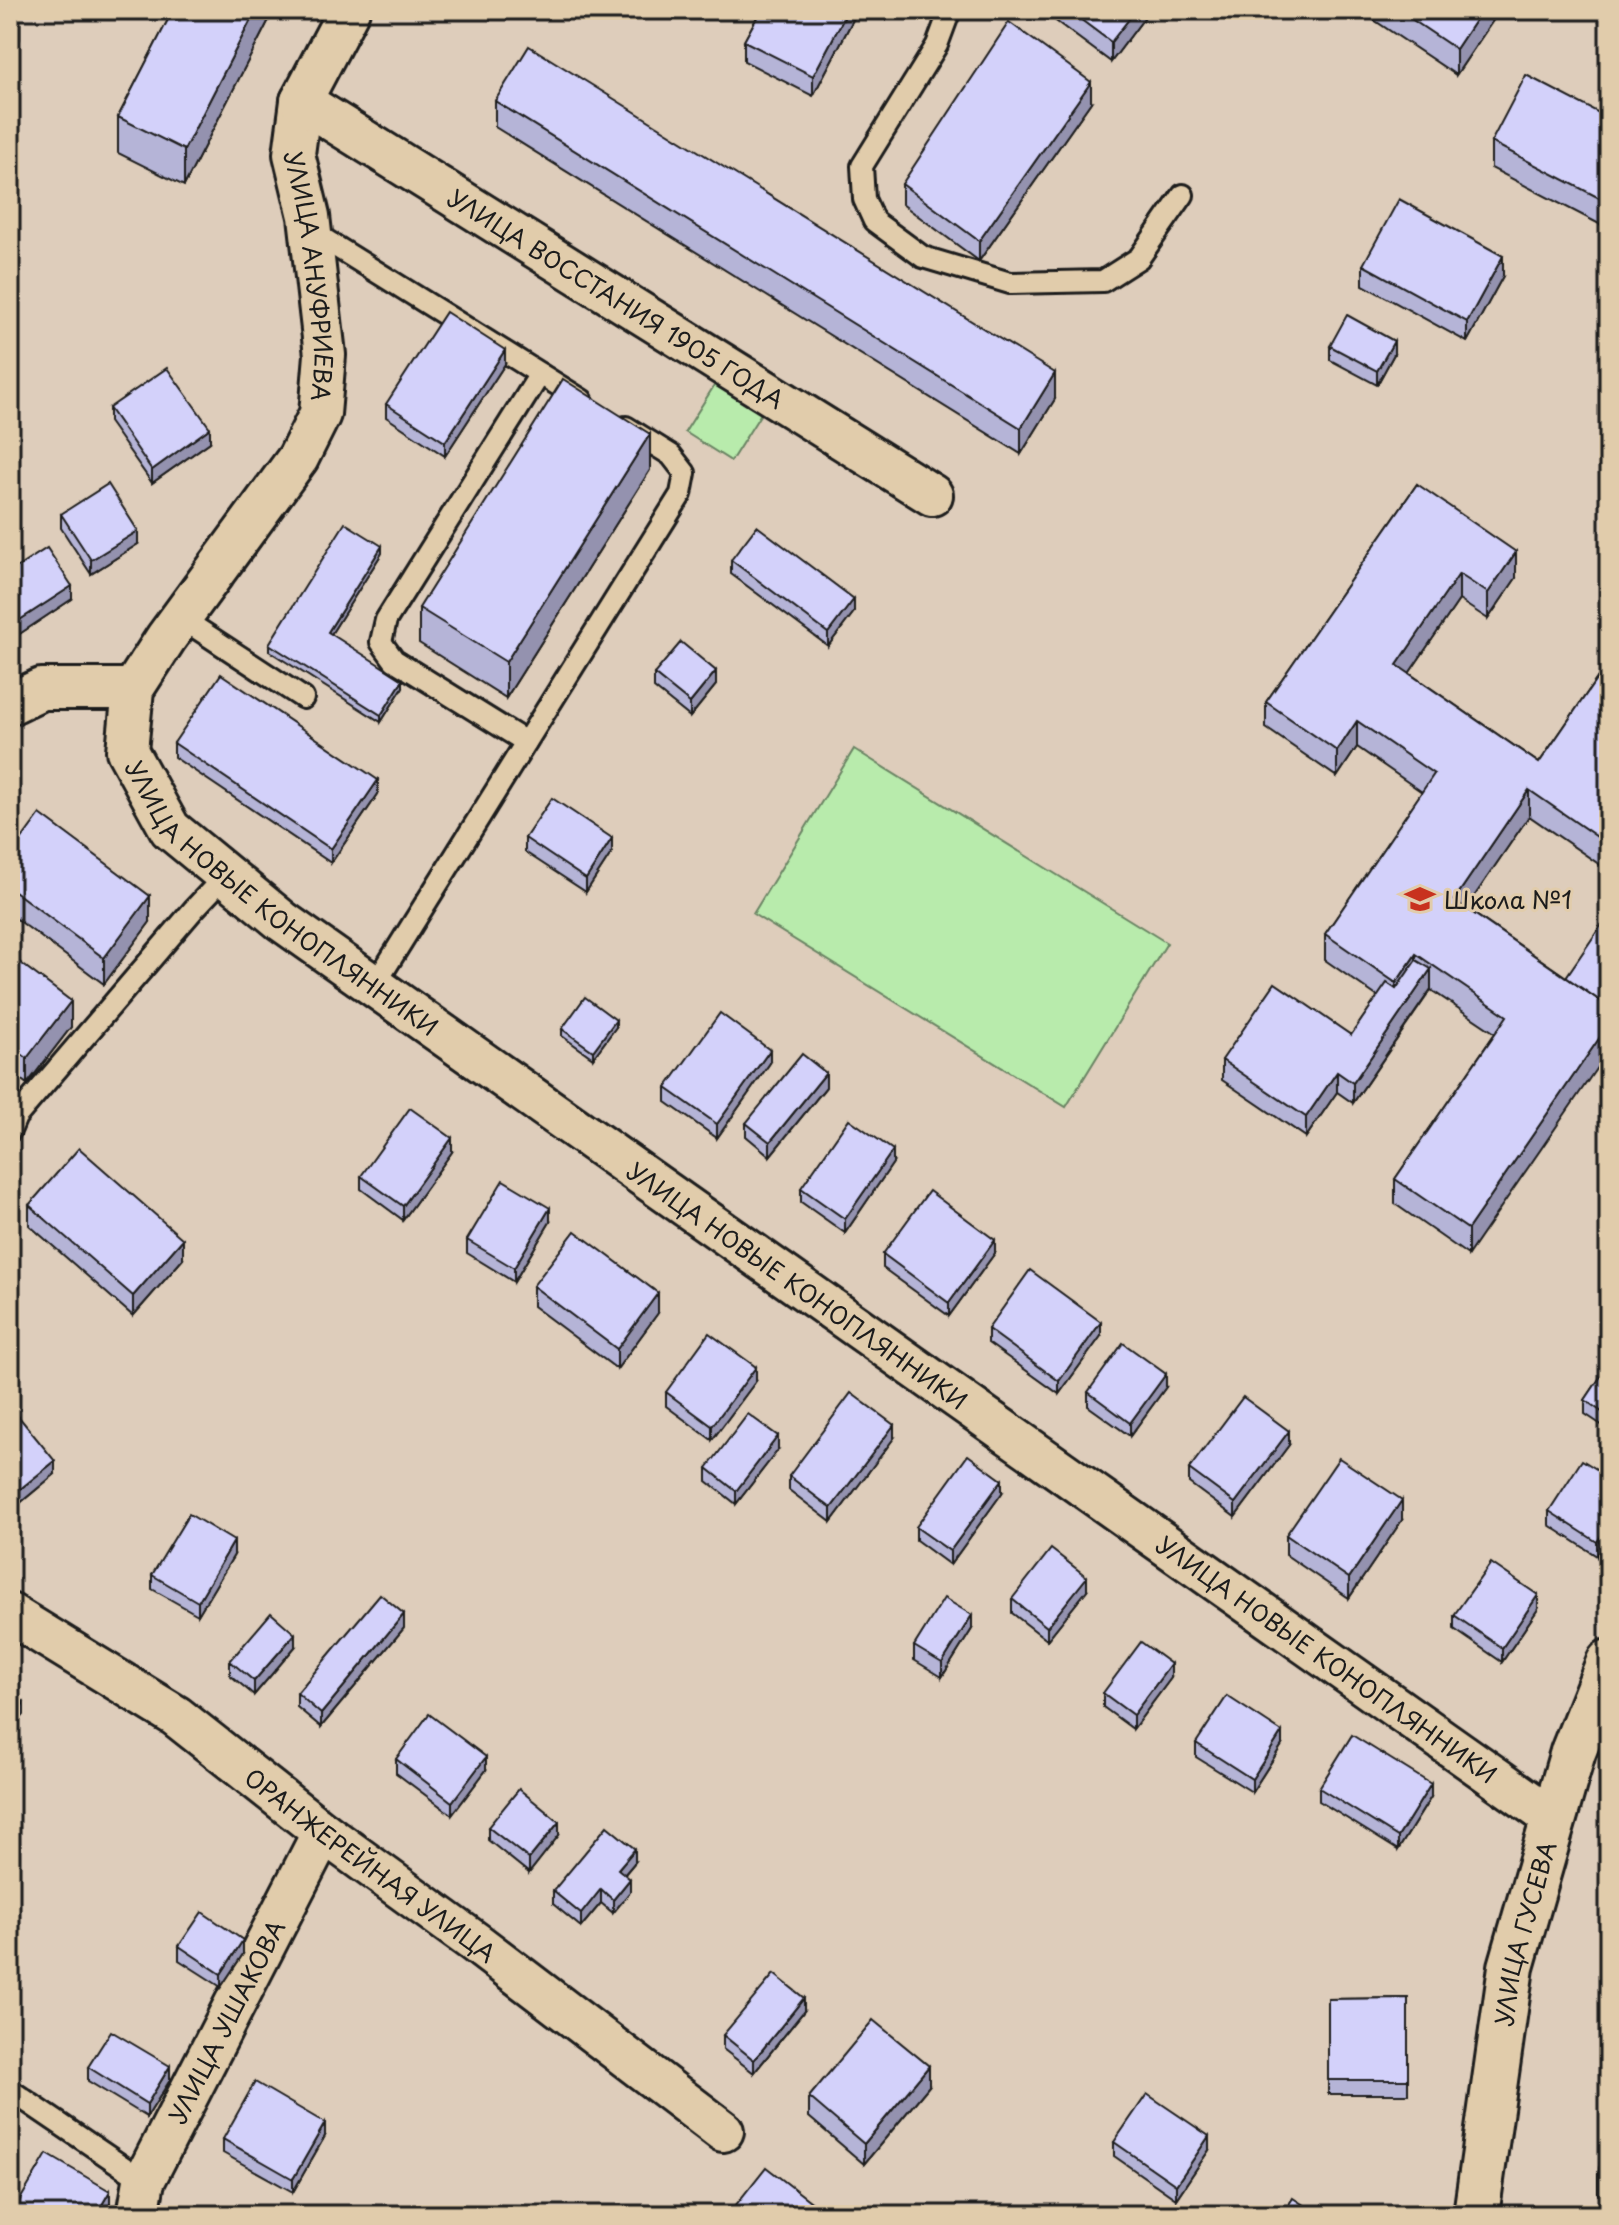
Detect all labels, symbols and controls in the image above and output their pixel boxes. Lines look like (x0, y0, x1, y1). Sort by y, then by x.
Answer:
street label: УЛИЦА АНУФРИЕВА (276, 147, 343, 403)
street label: УЛИЦА ВОССТАНИЯ 1905 ГОДА (441, 179, 792, 417)
street label: УЛИЦА НОВЫЕ КОНОПЛЯННИКИ (117, 753, 446, 1044)
place label: Школа №1 (1444, 881, 1572, 917)
school or university icon: Школа №1 (1403, 882, 1437, 916)
street label: УЛИЦА НОВЫЕ КОНОПЛЯННИКИ (620, 1152, 975, 1418)
street label: УЛИЦА НОВЫЕ КОНОПЛЯННИКИ (1149, 1526, 1505, 1792)
street label: ОРАНЖЕРЕЙНАЯ УЛИЦА (237, 1759, 504, 1970)
street label: УЛИЦА ГУСЕВА (1485, 1837, 1564, 2028)
street label: УЛИЦА УШАКОВА (159, 1913, 293, 2129)

